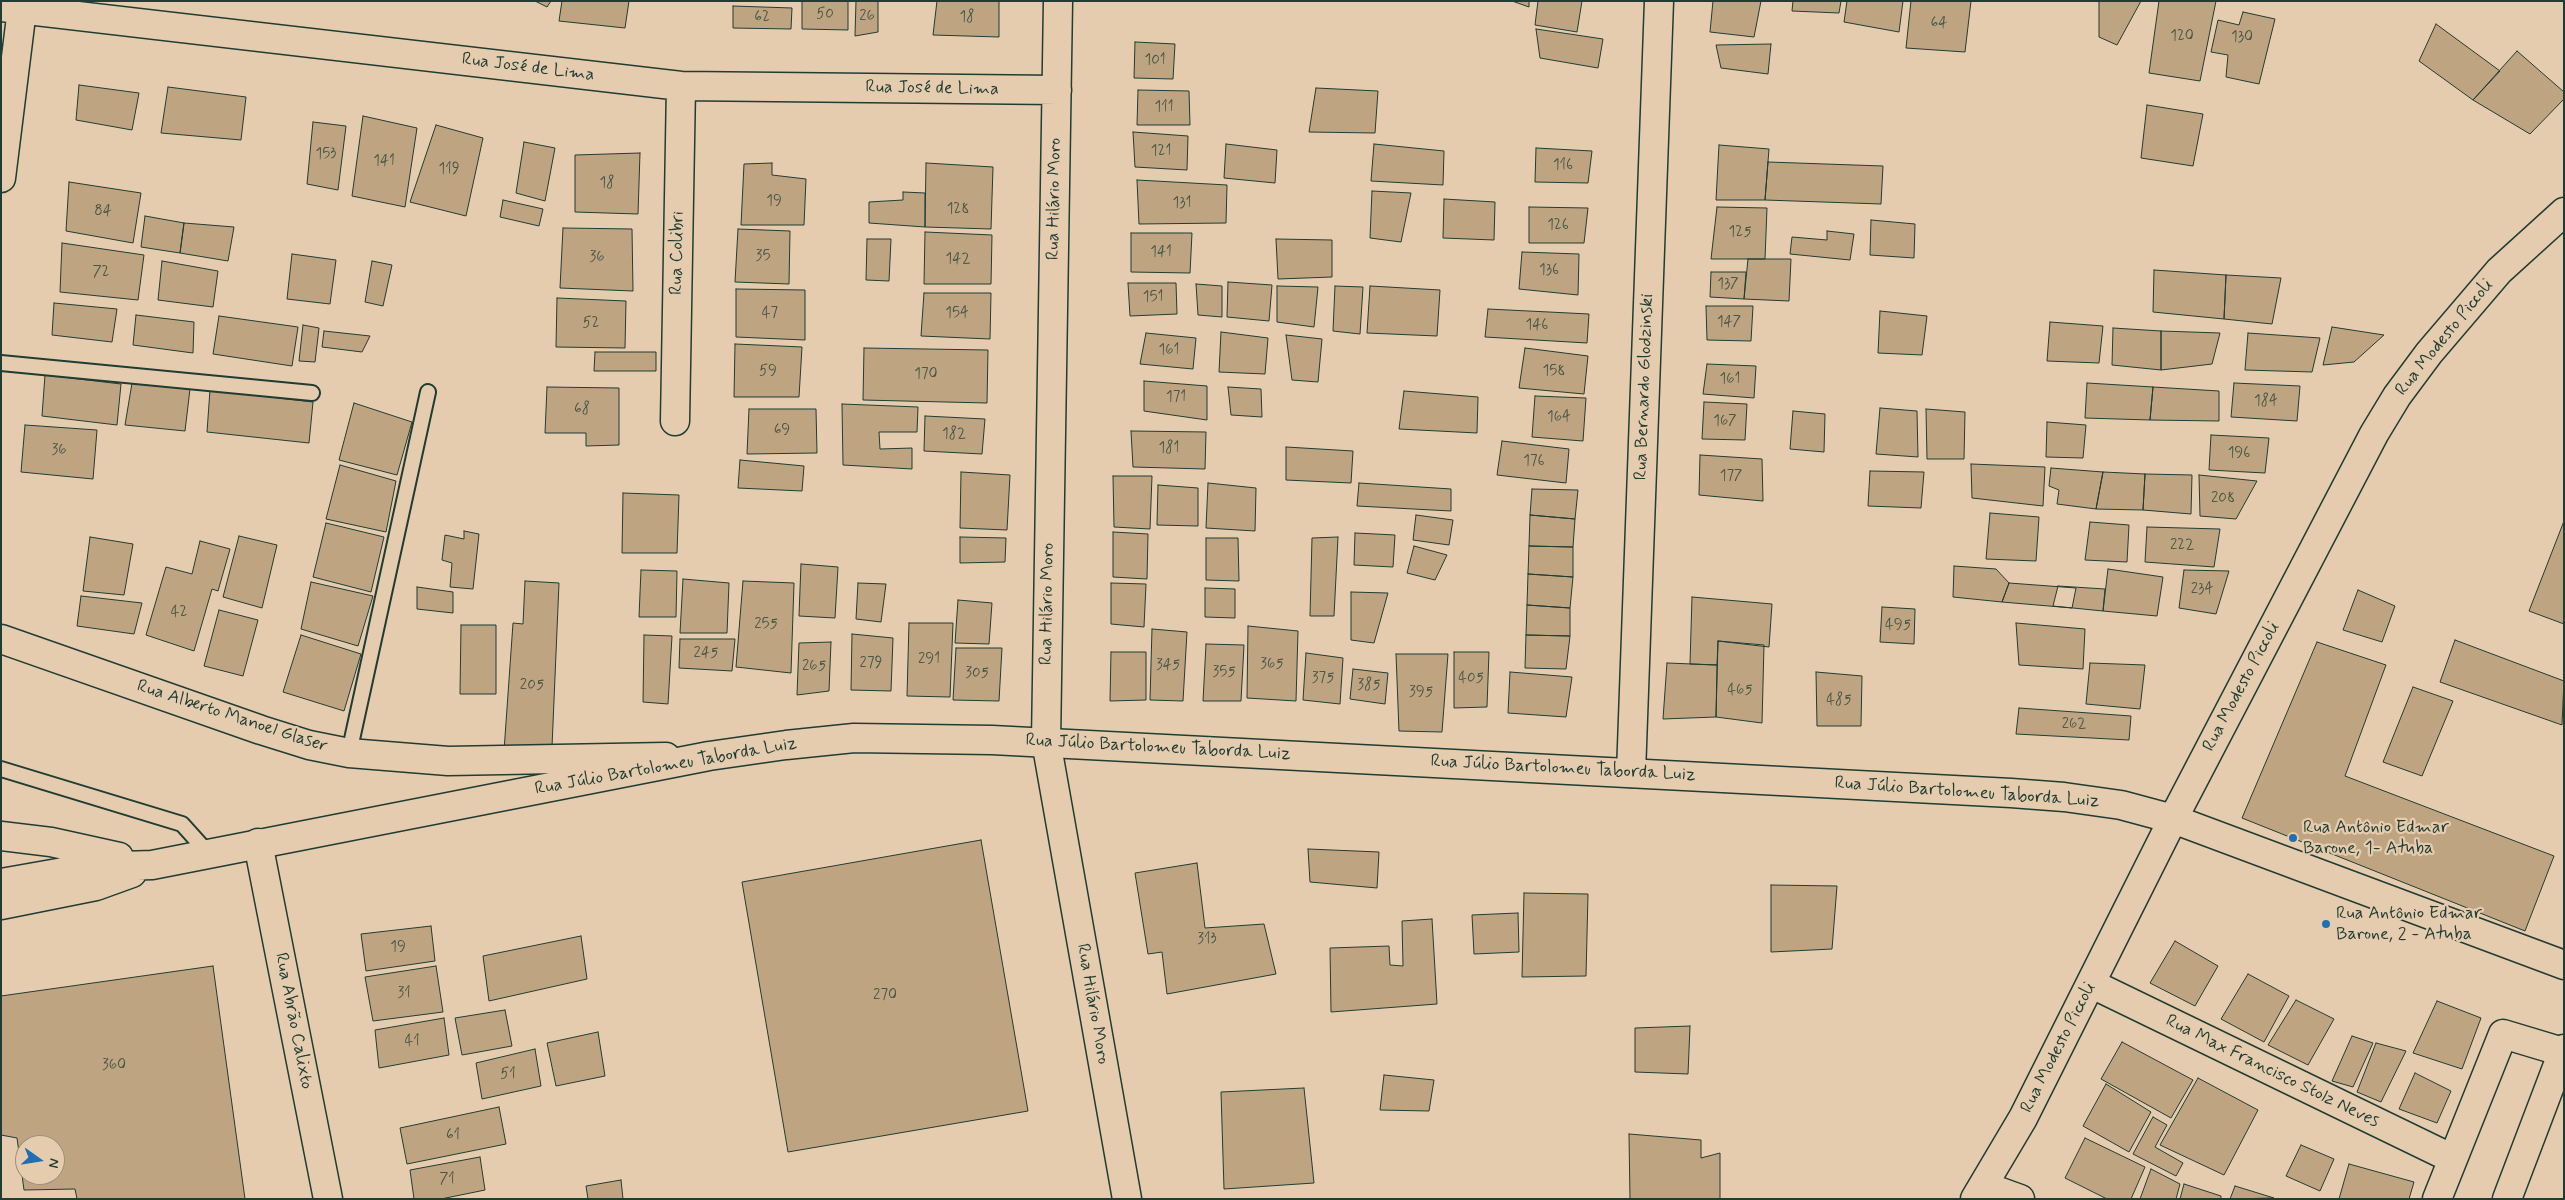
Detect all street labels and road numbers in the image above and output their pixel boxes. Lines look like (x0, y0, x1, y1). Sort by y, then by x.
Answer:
street label: Rua José de Lima (460, 49, 596, 87)
street label: Rua José de Lima (865, 77, 999, 101)
street label: Rua Hilário Moro (1043, 138, 1067, 260)
street label: Rua Colibri (666, 211, 690, 295)
street label: Rua Modesto Piccoli (2391, 275, 2499, 401)
street label: Rua Bernardo Glodzinski (1631, 293, 1659, 481)
street label: Rua Hilário Moro (1036, 543, 1060, 665)
street label: Rua Modesto Piccoli (2199, 619, 2285, 755)
street label: Rua Alberto Manoel Glaser (134, 676, 330, 758)
street label: Rua Júlio Bartolomeu Taborda Luiz (1025, 730, 1291, 766)
street label: Rua Júlio Bartolomeu Taborda Luiz (533, 733, 799, 801)
street label: Rua Júlio Bartolomeu Taborda Luiz (1430, 751, 1696, 787)
street label: Rua Júlio Bartolomeu Taborda Luiz (1834, 773, 2100, 813)
street label: Rua Hilário Moro (1071, 942, 1113, 1066)
street label: Rua Abrão Calixto (269, 951, 317, 1091)
street label: Rua Modesto Piccoli (2017, 979, 2101, 1117)
street label: Rua Max Francisco Stolz Neves (2162, 1011, 2382, 1133)

